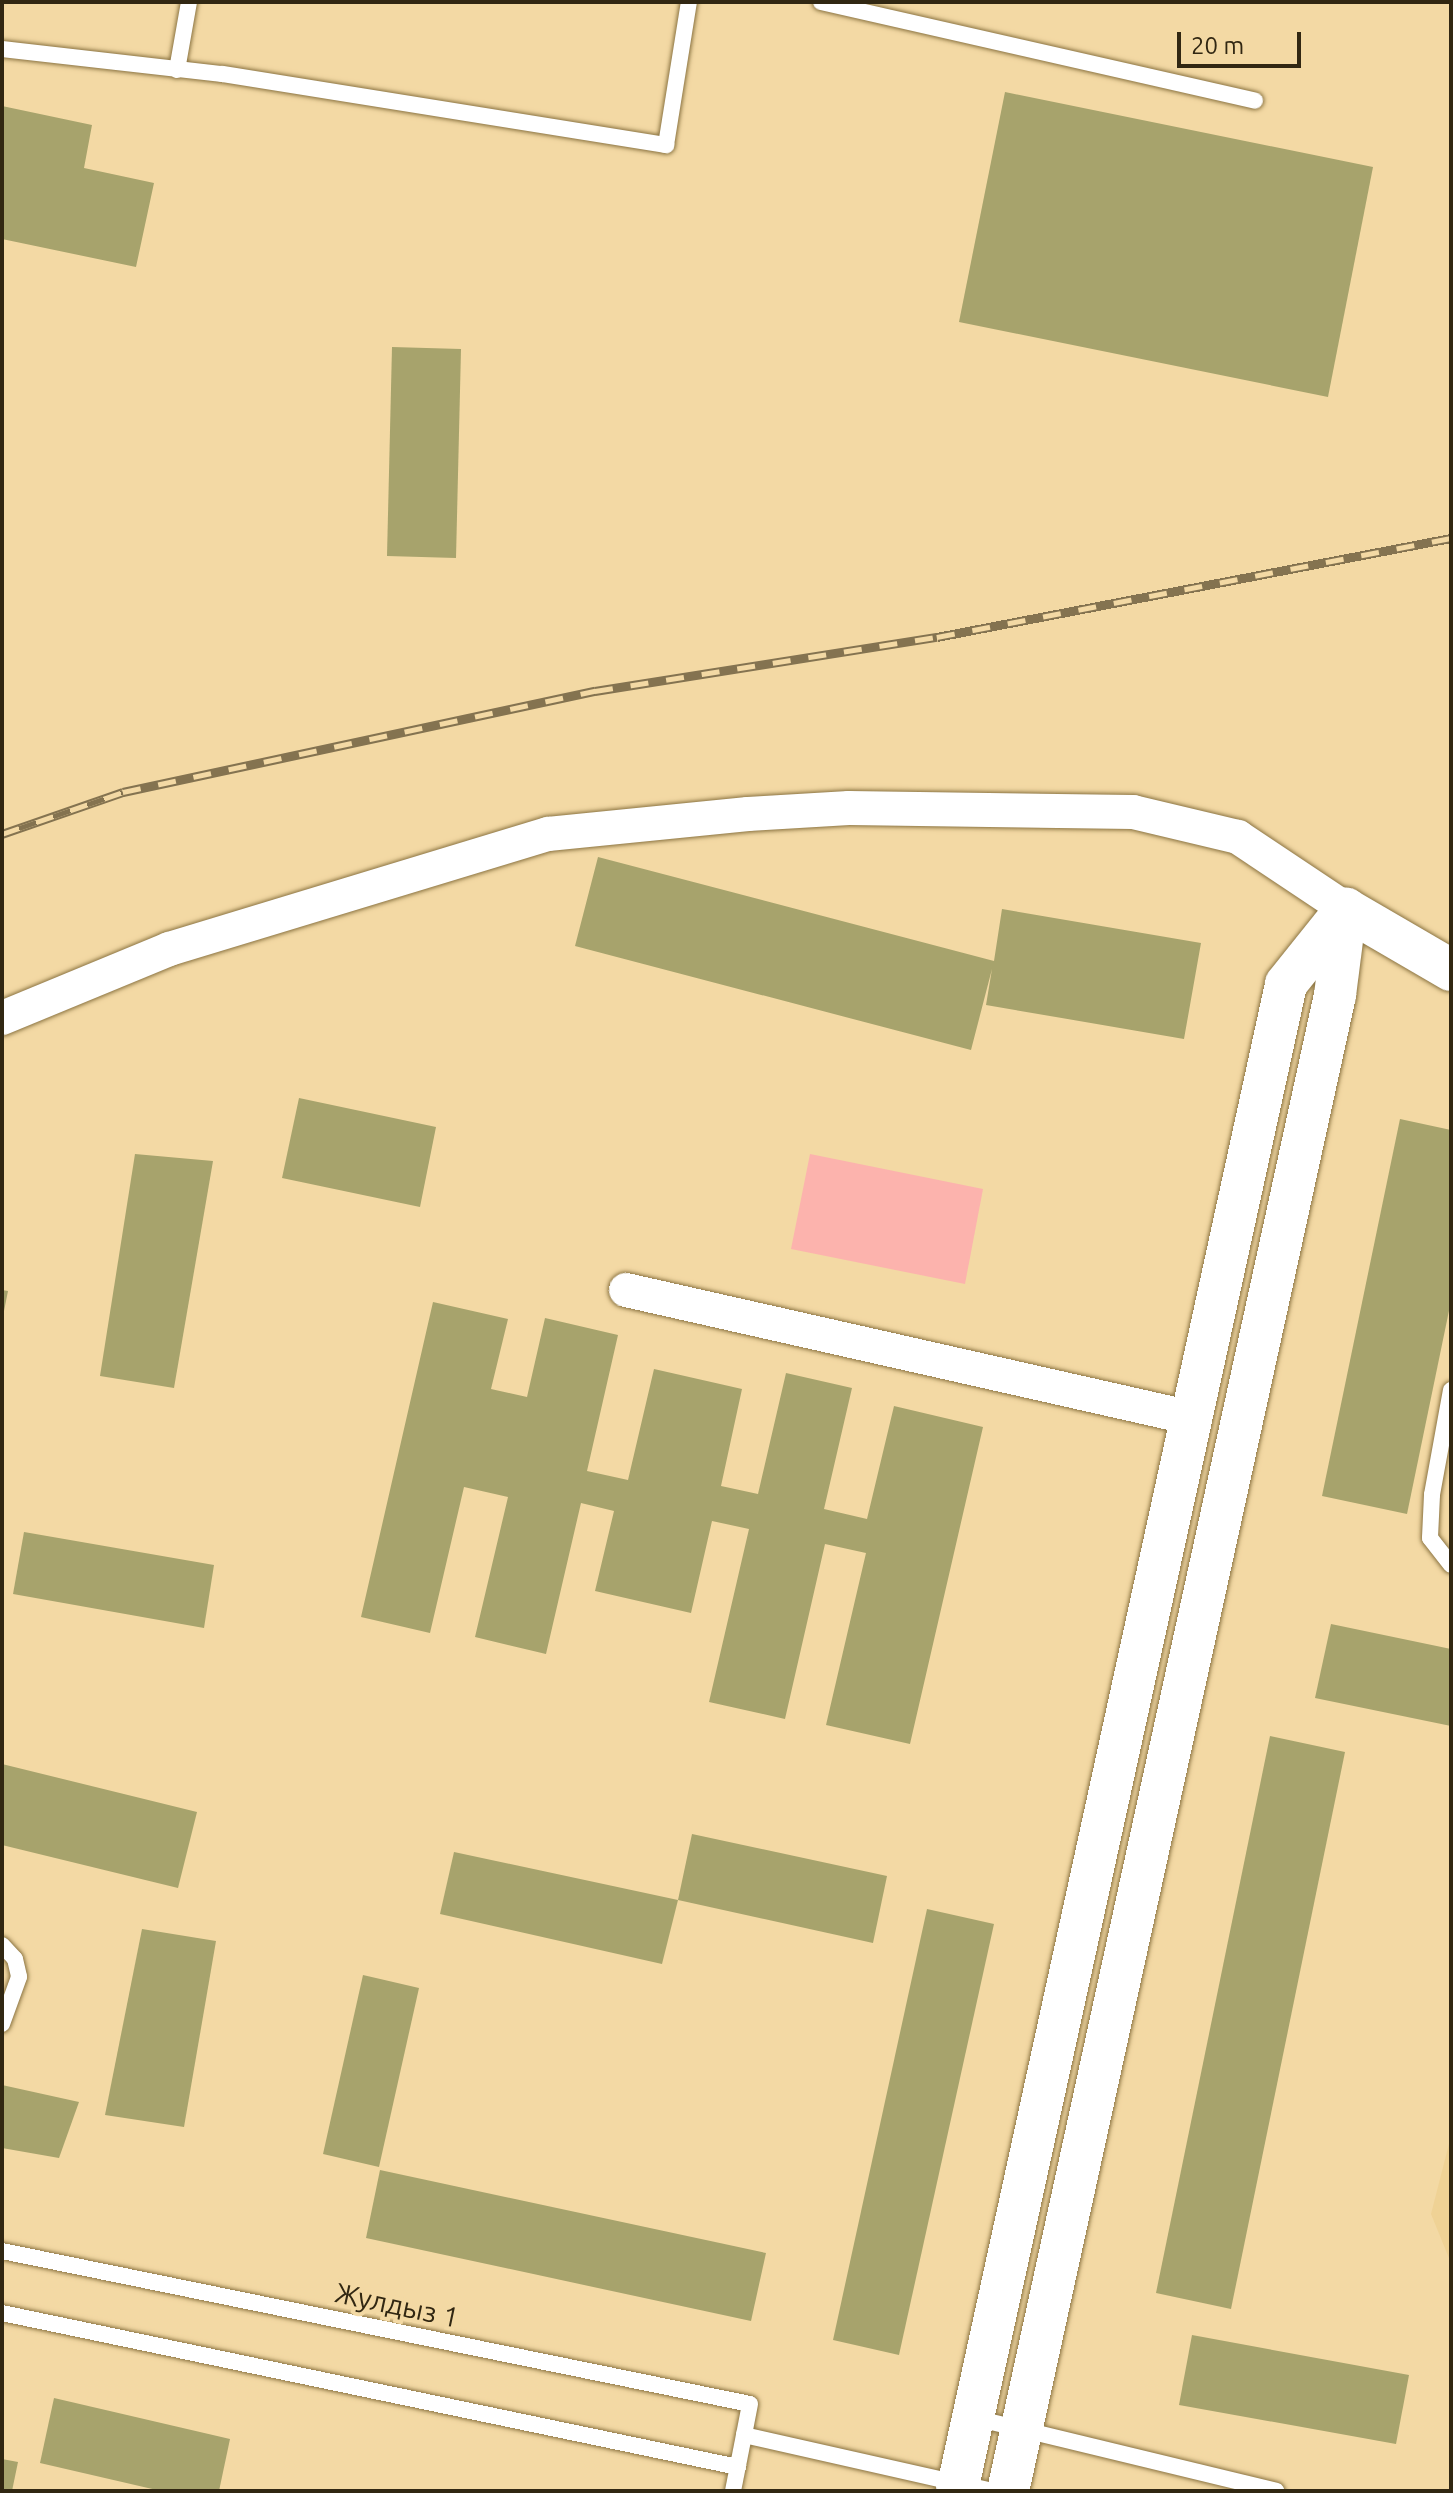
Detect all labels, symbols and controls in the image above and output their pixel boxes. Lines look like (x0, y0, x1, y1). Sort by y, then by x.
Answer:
scale bar (1181, 16, 1305, 66)
text: 20 m (1191, 32, 1244, 59)
street label: Жулдыз 1 (332, 2276, 462, 2334)

